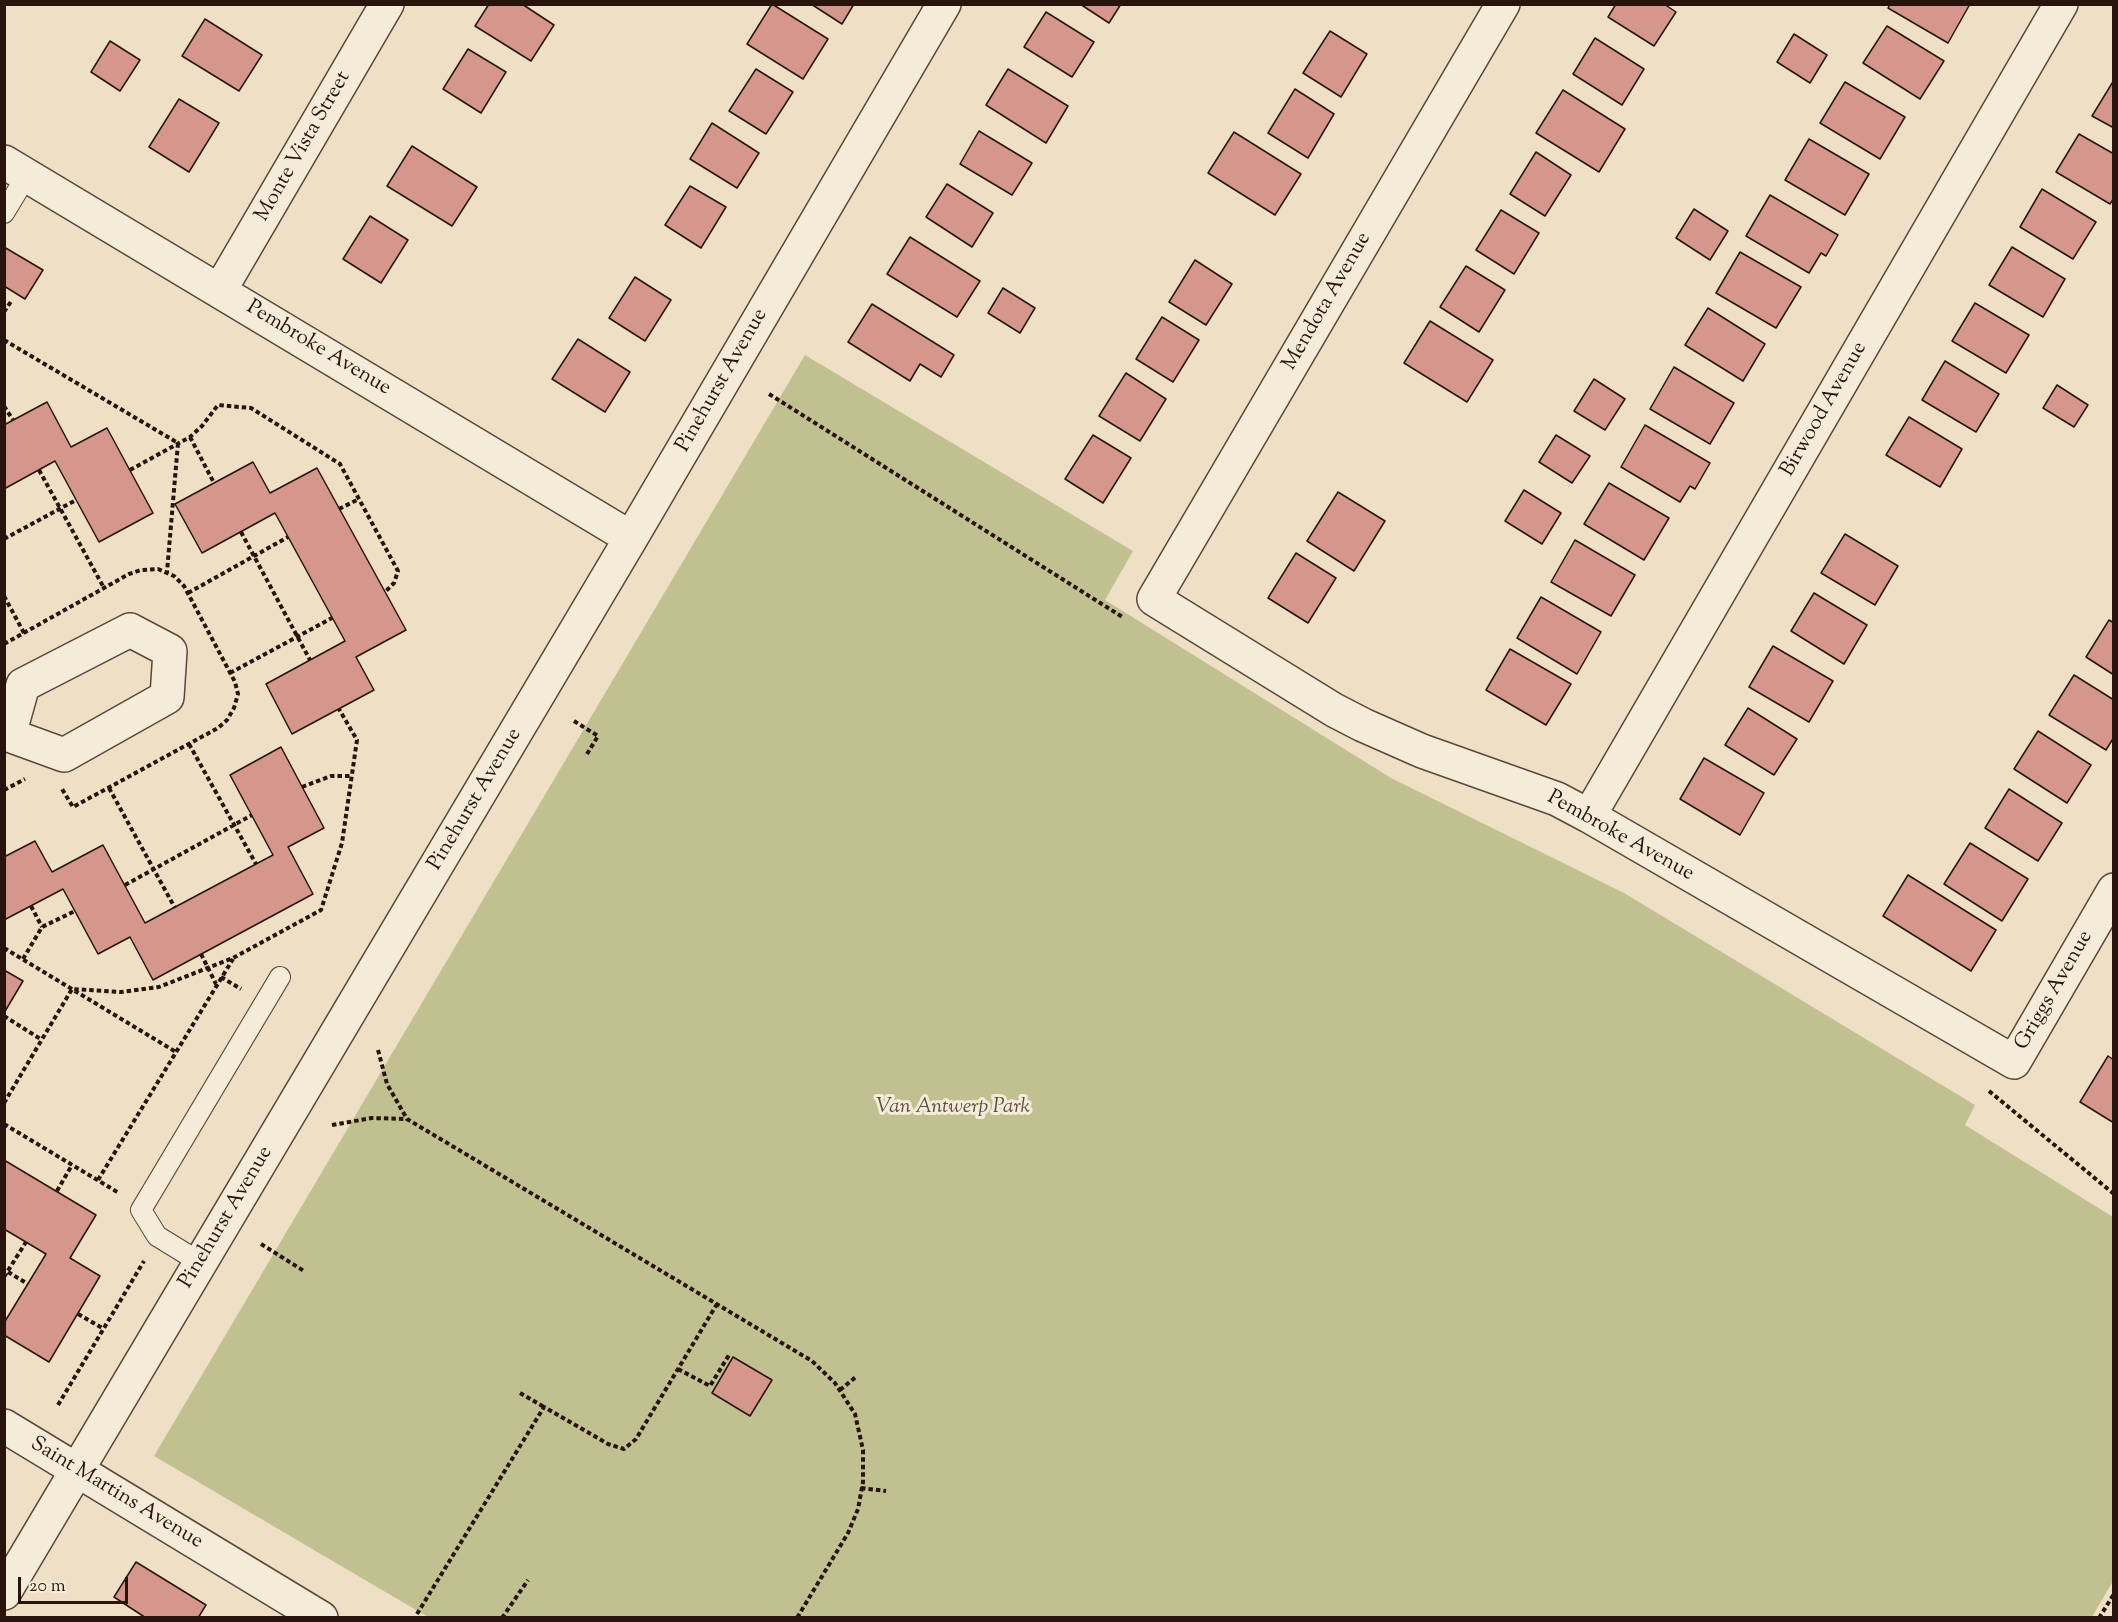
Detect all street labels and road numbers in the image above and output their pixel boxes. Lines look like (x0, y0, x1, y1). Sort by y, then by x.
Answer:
street label: Monte Vista Street (251, 67, 357, 227)
street label: Mendota Avenue (1278, 228, 1378, 376)
street label: Pembroke Avenue (241, 296, 395, 402)
street label: Pinehurst Avenue (672, 305, 774, 457)
street label: Birwood Avenue (1776, 338, 1874, 482)
street label: Pinehurst Avenue (424, 724, 528, 876)
street label: Pembroke Avenue (1542, 786, 1698, 888)
street label: Griggs Avenue (2011, 927, 2099, 1055)
street label: Pinehurst Avenue (175, 1142, 279, 1294)
street label: Saint Martins Avenue (25, 1432, 207, 1556)

